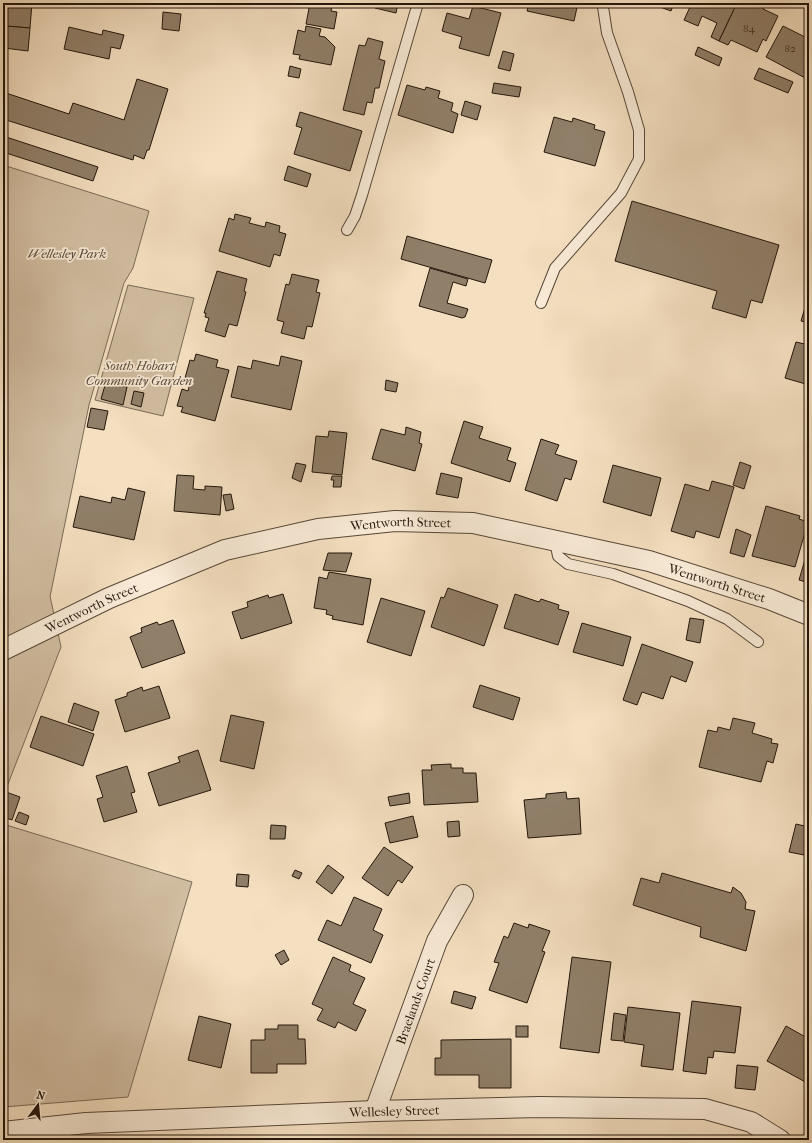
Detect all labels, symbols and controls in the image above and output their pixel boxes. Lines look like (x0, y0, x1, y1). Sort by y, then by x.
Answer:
house number: 84 (743, 22, 755, 35)
house number: 82 (784, 42, 796, 55)
park label: Wellesley Park (28, 246, 106, 261)
park label: South Hobart Community Garden (86, 358, 192, 388)
street label: Wentworth Street (349, 513, 452, 533)
street label: Wentworth Street (666, 560, 768, 605)
street label: Wentworth Street (41, 579, 140, 636)
street label: Braelands Court (392, 955, 438, 1046)
north arrow (18, 1085, 58, 1125)
text: N (35, 1088, 47, 1103)
street label: Wellesley Street (348, 1102, 440, 1120)

